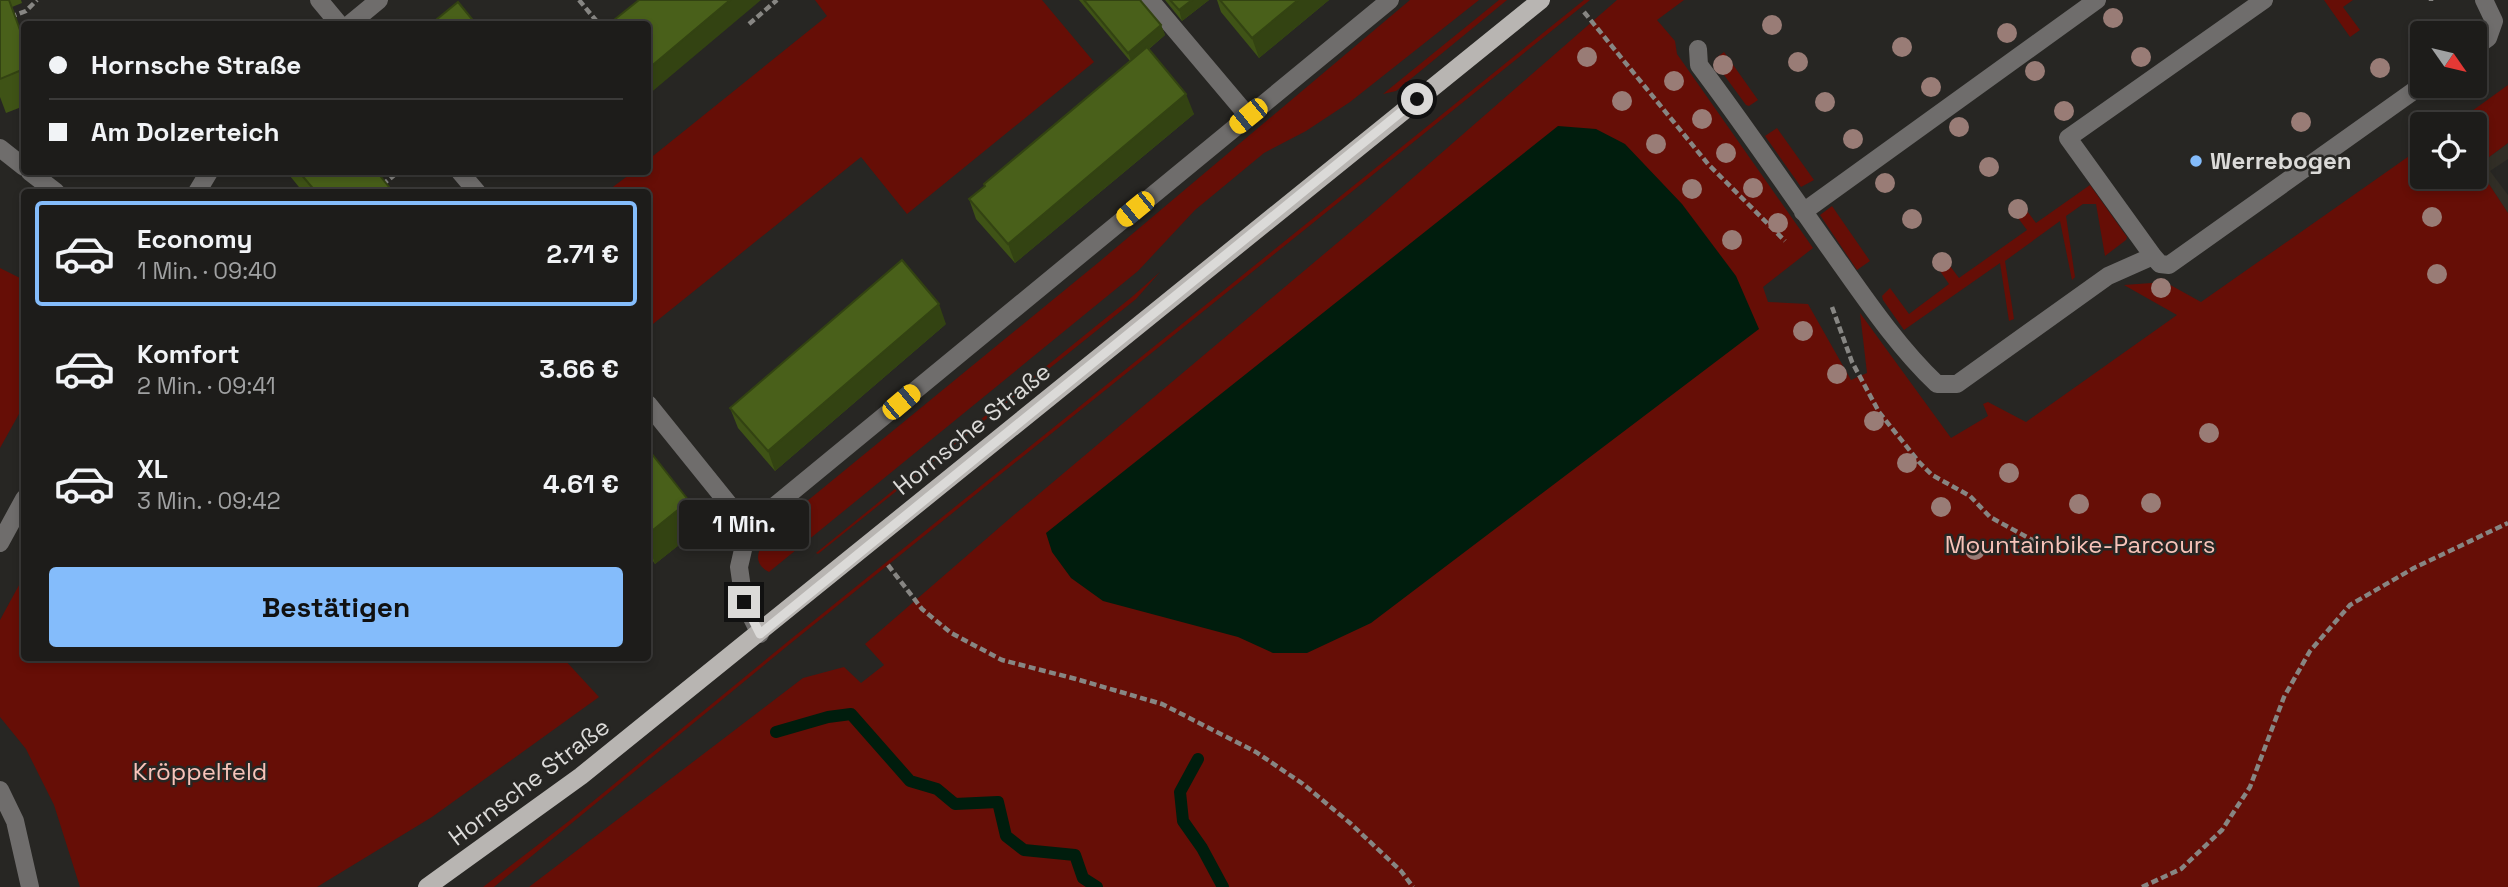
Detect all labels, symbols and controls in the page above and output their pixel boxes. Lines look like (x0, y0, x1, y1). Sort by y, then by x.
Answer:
north arrow (2410, 21, 2487, 98)
map controls (2410, 21, 2487, 189)
text: Hornsche Straße (91, 48, 301, 82)
route start (1401, 83, 1433, 115)
car (1226, 95, 1271, 137)
button: locate (2410, 112, 2487, 189)
text: Am Dolzerteich (91, 115, 280, 149)
place label: Werrebogen (2210, 145, 2352, 176)
marker: Werrebogen (2188, 153, 2204, 169)
car (1113, 188, 1158, 230)
icon: car (53, 222, 116, 285)
text: Economy (137, 222, 253, 256)
text: 2.71 € (547, 237, 619, 271)
text: 1 Min. · 09:40 (137, 256, 277, 286)
icon: car (53, 337, 116, 400)
text: Komfort (137, 337, 240, 371)
text: 3.66 € (539, 352, 619, 386)
street label: Hornsche Straße (887, 356, 1057, 502)
text: 2 Min. · 09:41 (137, 371, 276, 401)
car (879, 380, 924, 424)
icon: car (53, 452, 116, 515)
text: XL (137, 452, 168, 486)
text: 4.61 € (543, 467, 619, 501)
text: 3 Min. · 09:42 (137, 486, 281, 516)
callout: 1 Min. (679, 500, 809, 550)
text: 1 Min. (712, 509, 776, 539)
park label: Mountainbike-Parcours (1945, 529, 2215, 560)
button: Bestätigen (49, 567, 623, 647)
route end (728, 586, 760, 618)
street label: Hornsche Straße (442, 711, 615, 852)
park label: Kröppelfeld (133, 756, 267, 787)

